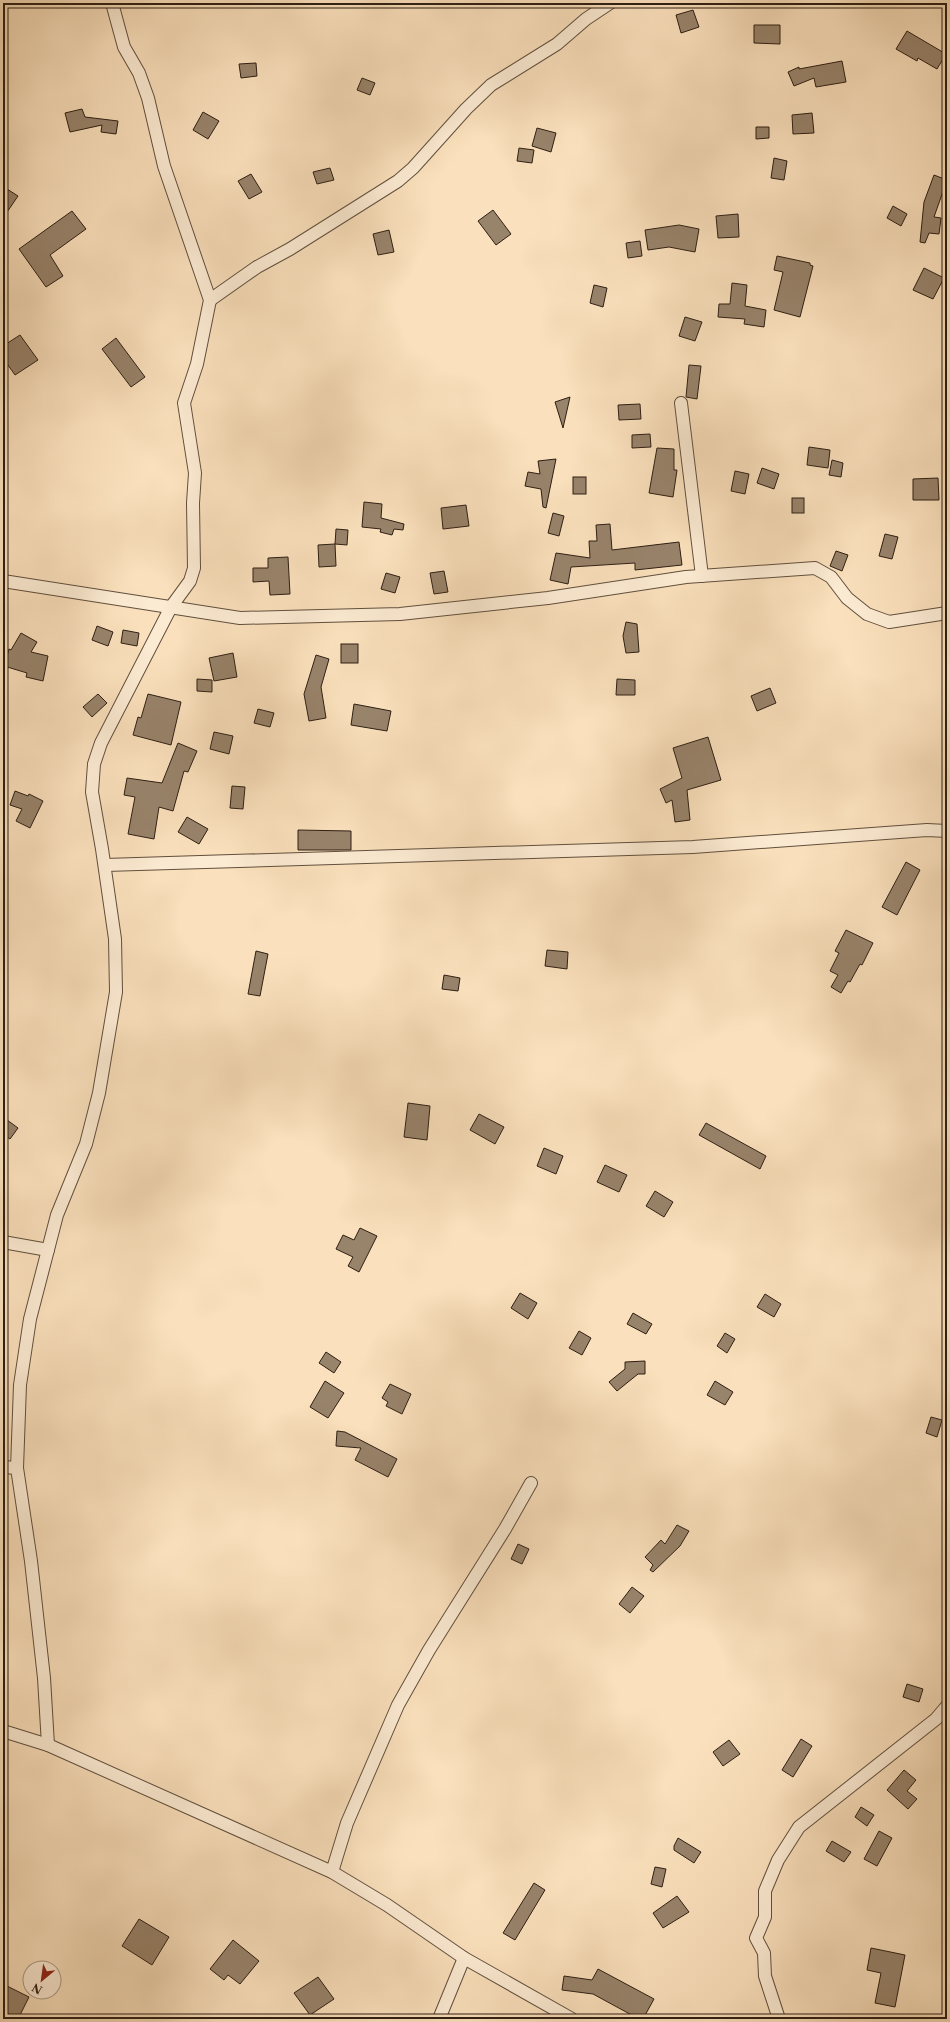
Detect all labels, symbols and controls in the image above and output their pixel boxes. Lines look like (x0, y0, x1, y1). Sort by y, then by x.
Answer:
north arrow (22, 1960, 62, 2000)
text: N (29, 1980, 45, 1997)

